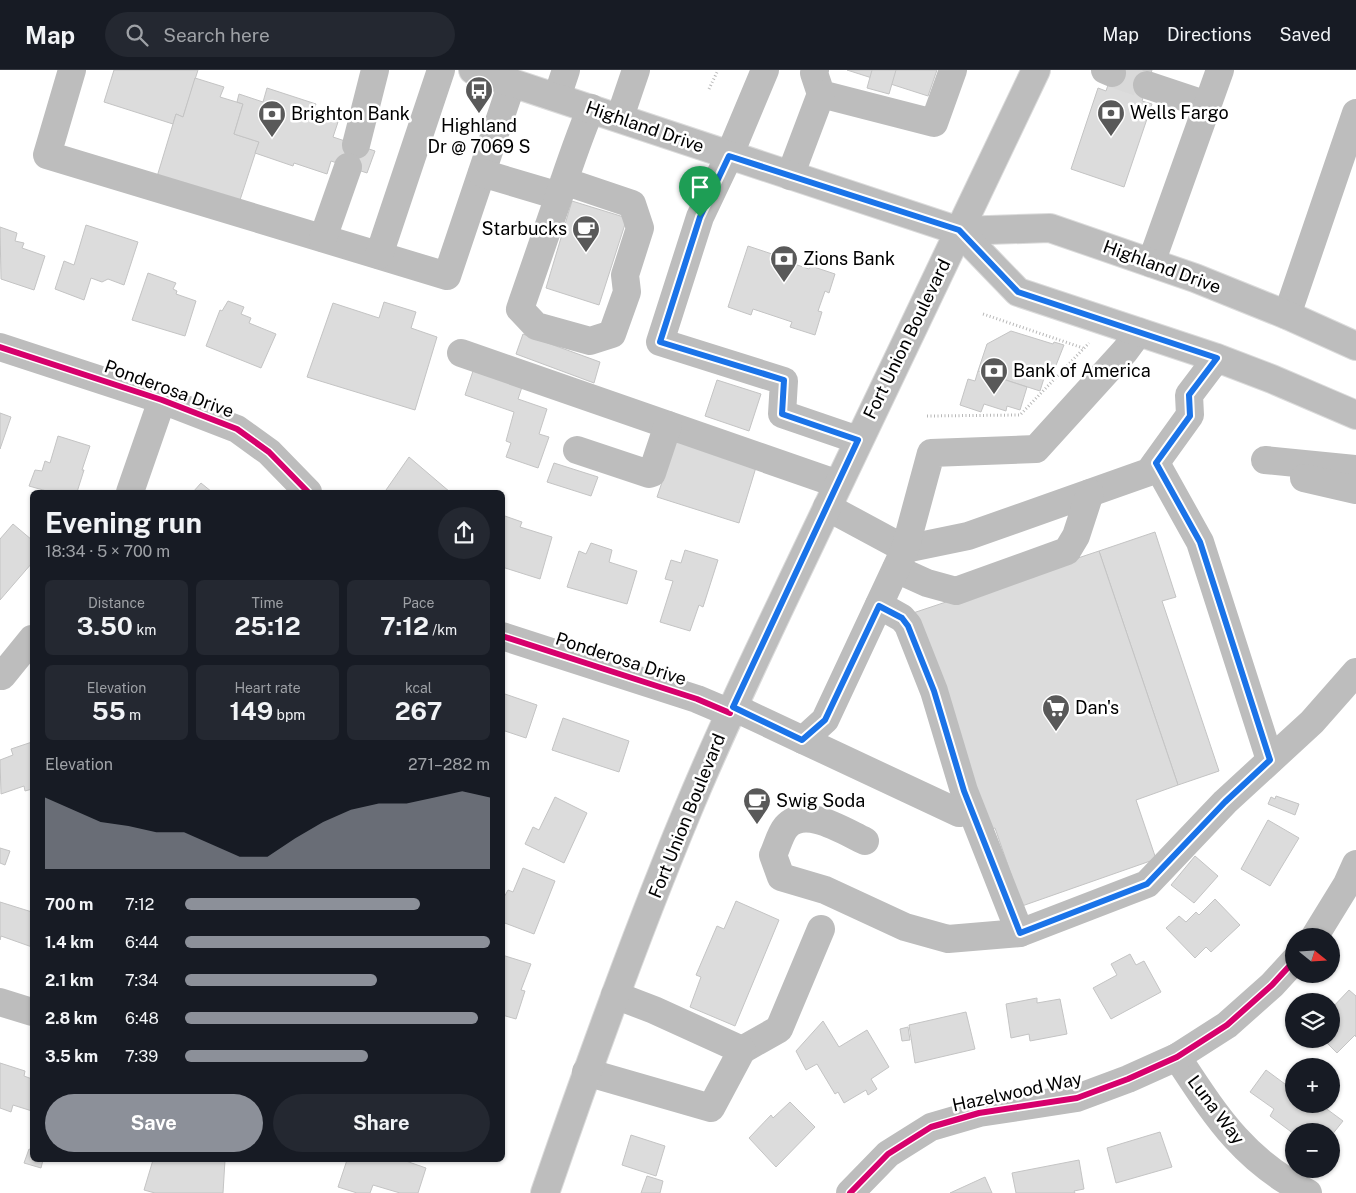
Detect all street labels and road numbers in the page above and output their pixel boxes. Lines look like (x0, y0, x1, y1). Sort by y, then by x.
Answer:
street label: Highland Drive (583, 96, 707, 157)
street label: Highland Drive (1100, 236, 1224, 298)
street label: Fort Union Boulevard (859, 255, 954, 422)
street label: Ponderosa Drive (102, 355, 237, 422)
street label: Ponderosa Drive (553, 627, 689, 690)
street label: Fort Union Boulevard (644, 731, 729, 901)
street label: Hazelwood Way (950, 1067, 1084, 1116)
street label: Luna Way (1184, 1071, 1249, 1149)

